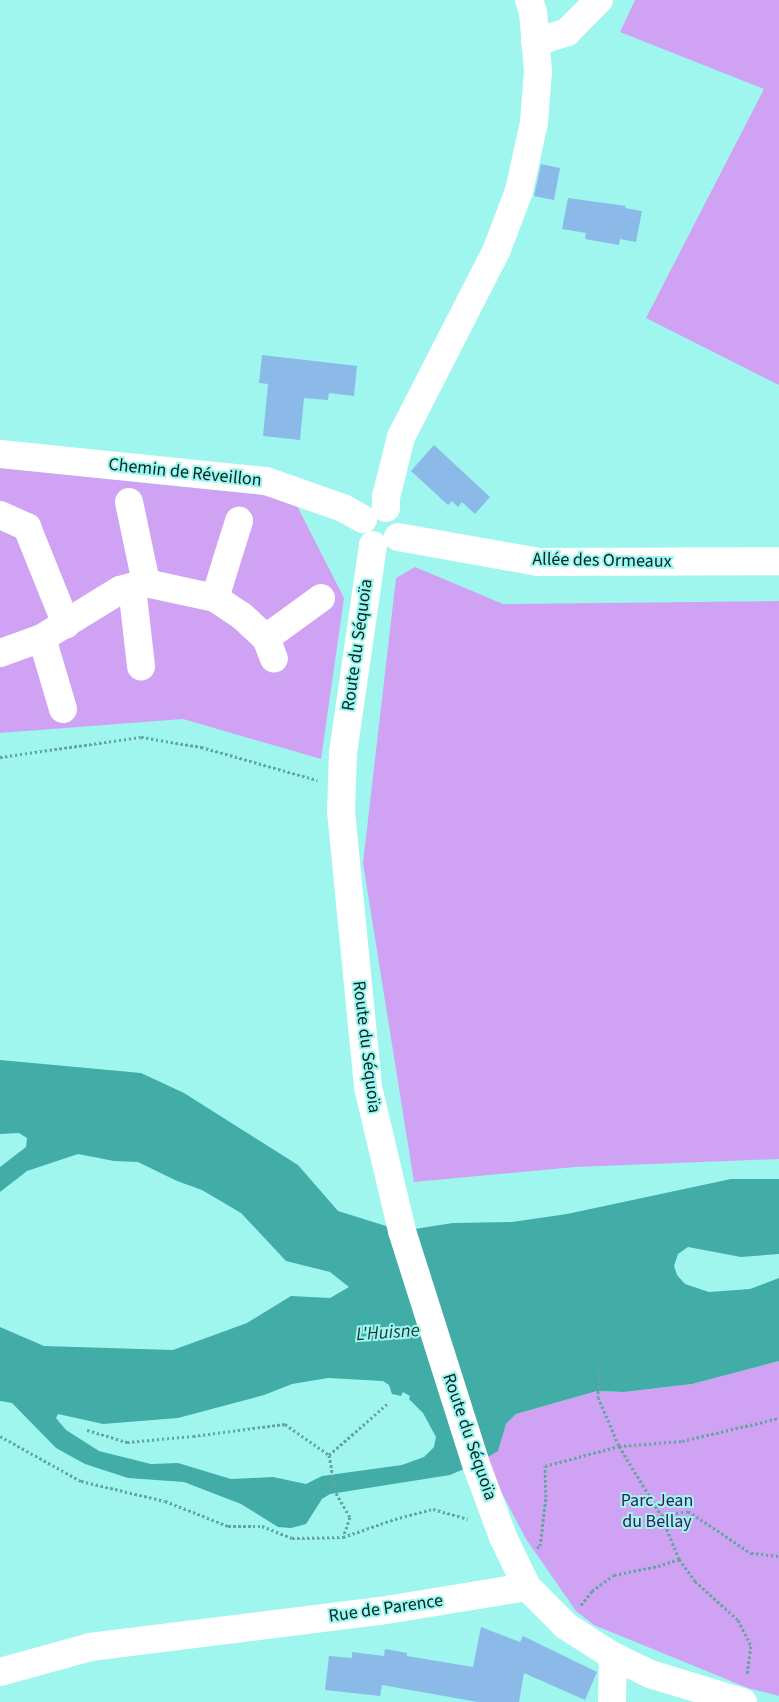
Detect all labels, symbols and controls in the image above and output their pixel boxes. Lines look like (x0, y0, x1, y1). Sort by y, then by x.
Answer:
street label: Chemin de Réveillon (107, 454, 263, 492)
street label: Allée des Ormeaux (532, 549, 672, 573)
street label: Route du Séquoïa (338, 578, 378, 712)
street label: Route du Séquoïa (347, 980, 385, 1114)
water label: L'Huisne (355, 1319, 421, 1347)
street label: Route du Séquoïa (437, 1371, 501, 1503)
park label: Parc Jean du Bellay (621, 1491, 693, 1534)
street label: Rue de Parence (327, 1590, 445, 1628)

